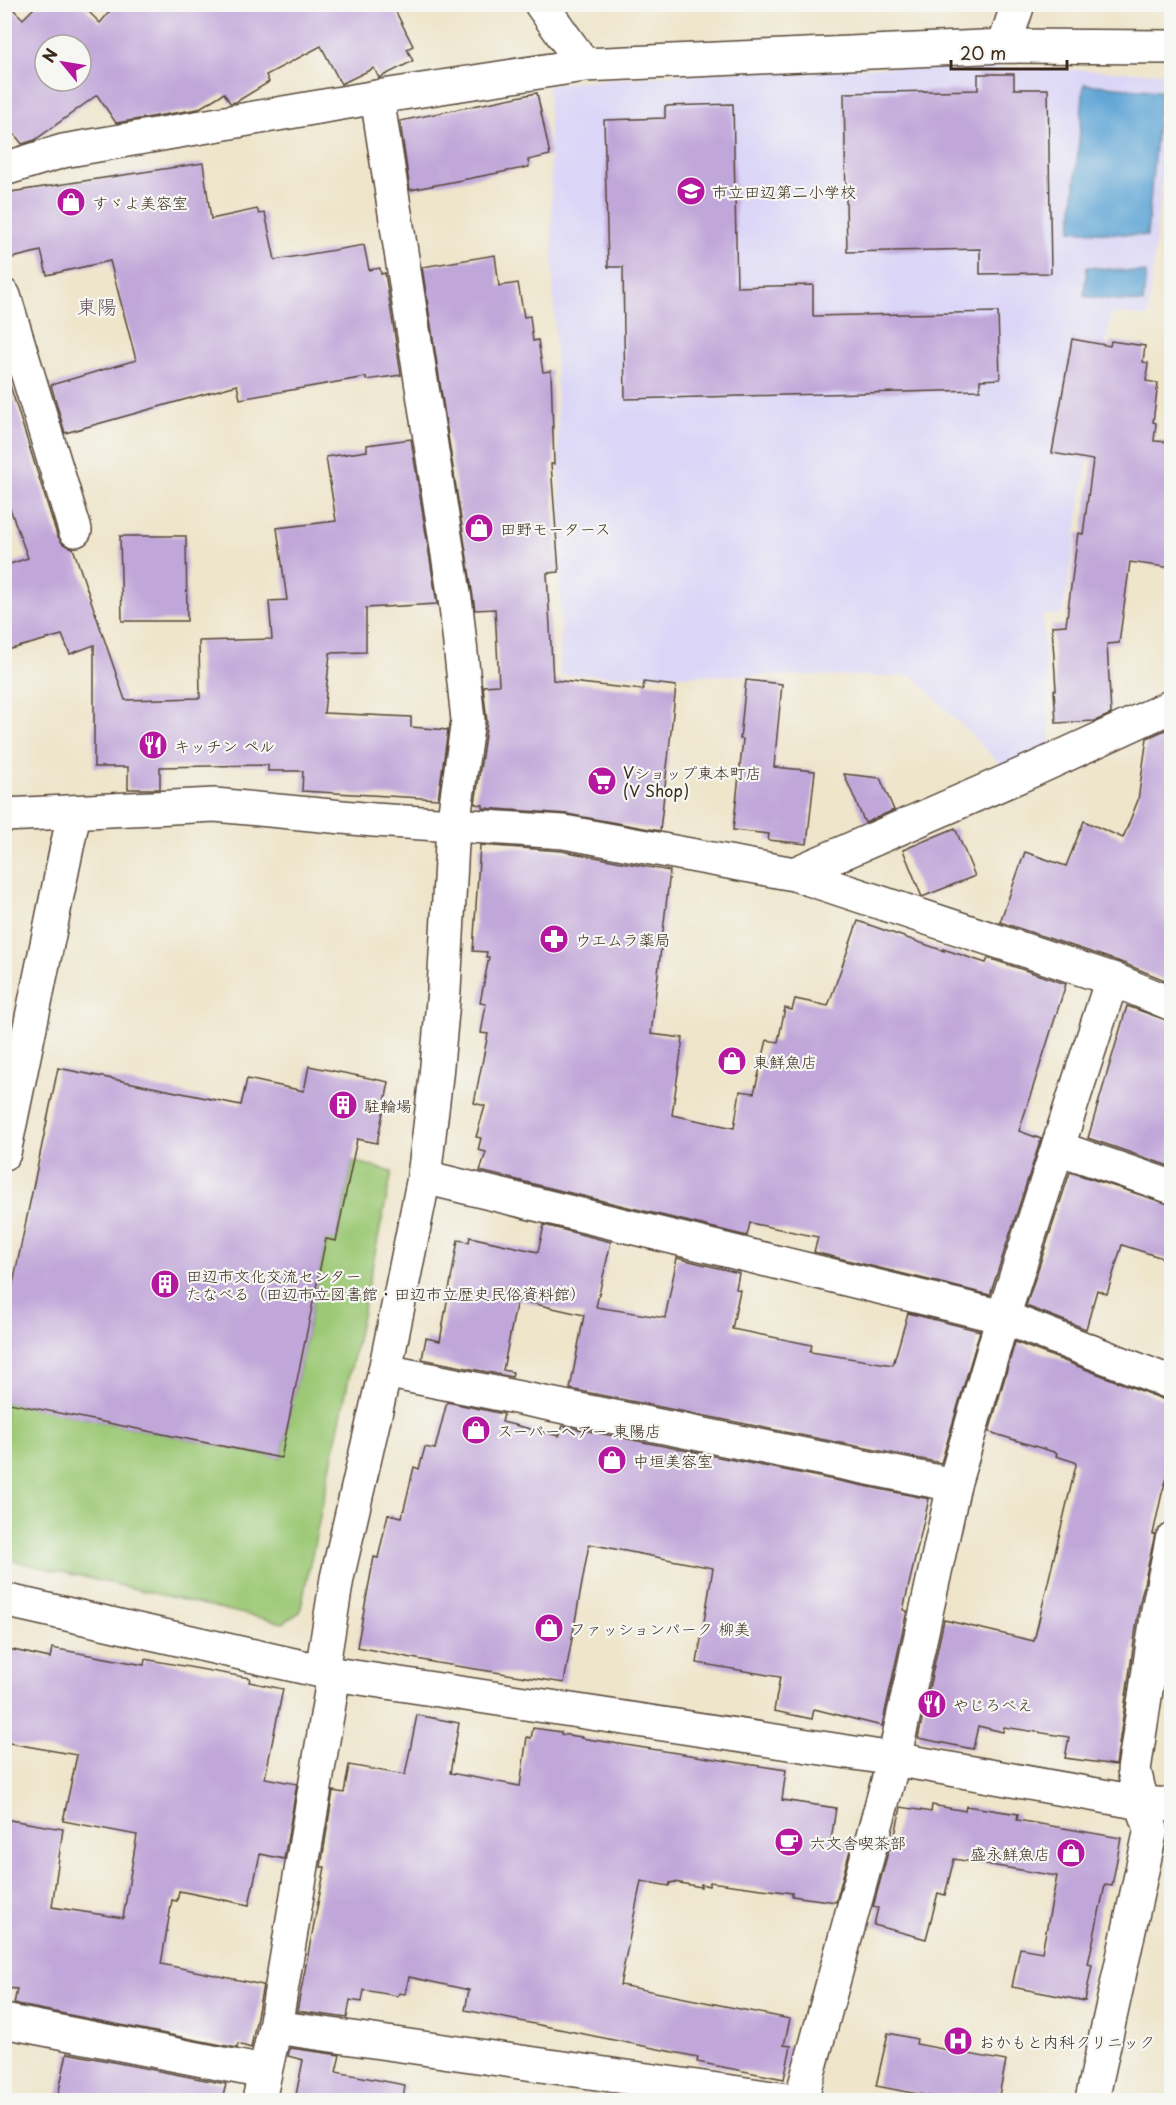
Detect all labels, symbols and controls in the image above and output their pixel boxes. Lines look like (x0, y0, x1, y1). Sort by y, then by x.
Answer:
north arrow (33, 33, 93, 93)
scale bar (951, 33, 1066, 71)
text: 20 m (960, 39, 1006, 66)
text: N (36, 44, 63, 66)
school or university icon: 市立田辺第二小学校 (675, 175, 707, 207)
place label: 市立田辺第二小学校 (712, 179, 856, 203)
shop icon: すゞよ美容室 (55, 186, 87, 218)
place label: すゞよ美容室 (92, 190, 188, 214)
district label: 東陽 (77, 291, 117, 321)
shop icon: 田野モータース (463, 512, 495, 544)
place label: 田野モータース (500, 516, 611, 540)
restaurant icon: キッチン ペル (137, 729, 169, 761)
place label: キッチン ペル (174, 733, 275, 757)
place label: Vショップ東本町店 (V Shop) (623, 760, 762, 802)
supermarket icon: Vショップ東本町店 (V Shop) (586, 765, 618, 797)
pharmacy icon: ウエムラ薬局 (538, 923, 570, 955)
place label: ウエムラ薬局 (575, 927, 671, 951)
shop icon: 東鮮魚店 (716, 1045, 748, 1077)
place label: 東鮮魚店 (753, 1049, 817, 1073)
building icon: 駐輪場 (327, 1089, 359, 1121)
place label: 駐輪場 (364, 1093, 412, 1117)
place label: 田辺市文化交流センター たなべる（田辺市立図書館・田辺市立歴史民俗資料館） (186, 1263, 586, 1305)
building icon: 田辺市文化交流センター たなべる（田辺市立図書館・田辺市立歴史民俗資料館） (149, 1268, 181, 1300)
shop icon: スーパーヘアー 東陽店 (460, 1414, 492, 1446)
place label: スーパーヘアー 東陽店 (497, 1418, 661, 1442)
shop icon: 中垣美容室 (596, 1444, 628, 1476)
place label: 中垣美容室 (633, 1448, 713, 1472)
shop icon: ファッションパーク 柳美 (533, 1612, 565, 1644)
place label: ファッションパーク 柳美 (570, 1616, 750, 1640)
restaurant icon: やじろべえ (916, 1688, 948, 1720)
place label: やじろべえ (953, 1692, 1033, 1716)
cafe icon: 六文舎喫茶部 (773, 1826, 805, 1858)
place label: 六文舎喫茶部 (810, 1830, 906, 1854)
shop icon: 盛永鮮魚店 (1055, 1837, 1087, 1869)
place label: 盛永鮮魚店 (970, 1841, 1050, 1865)
hospital icon: おかもと内科クリニック (942, 2025, 974, 2057)
place label: おかもと内科クリニック (979, 2029, 1155, 2053)

